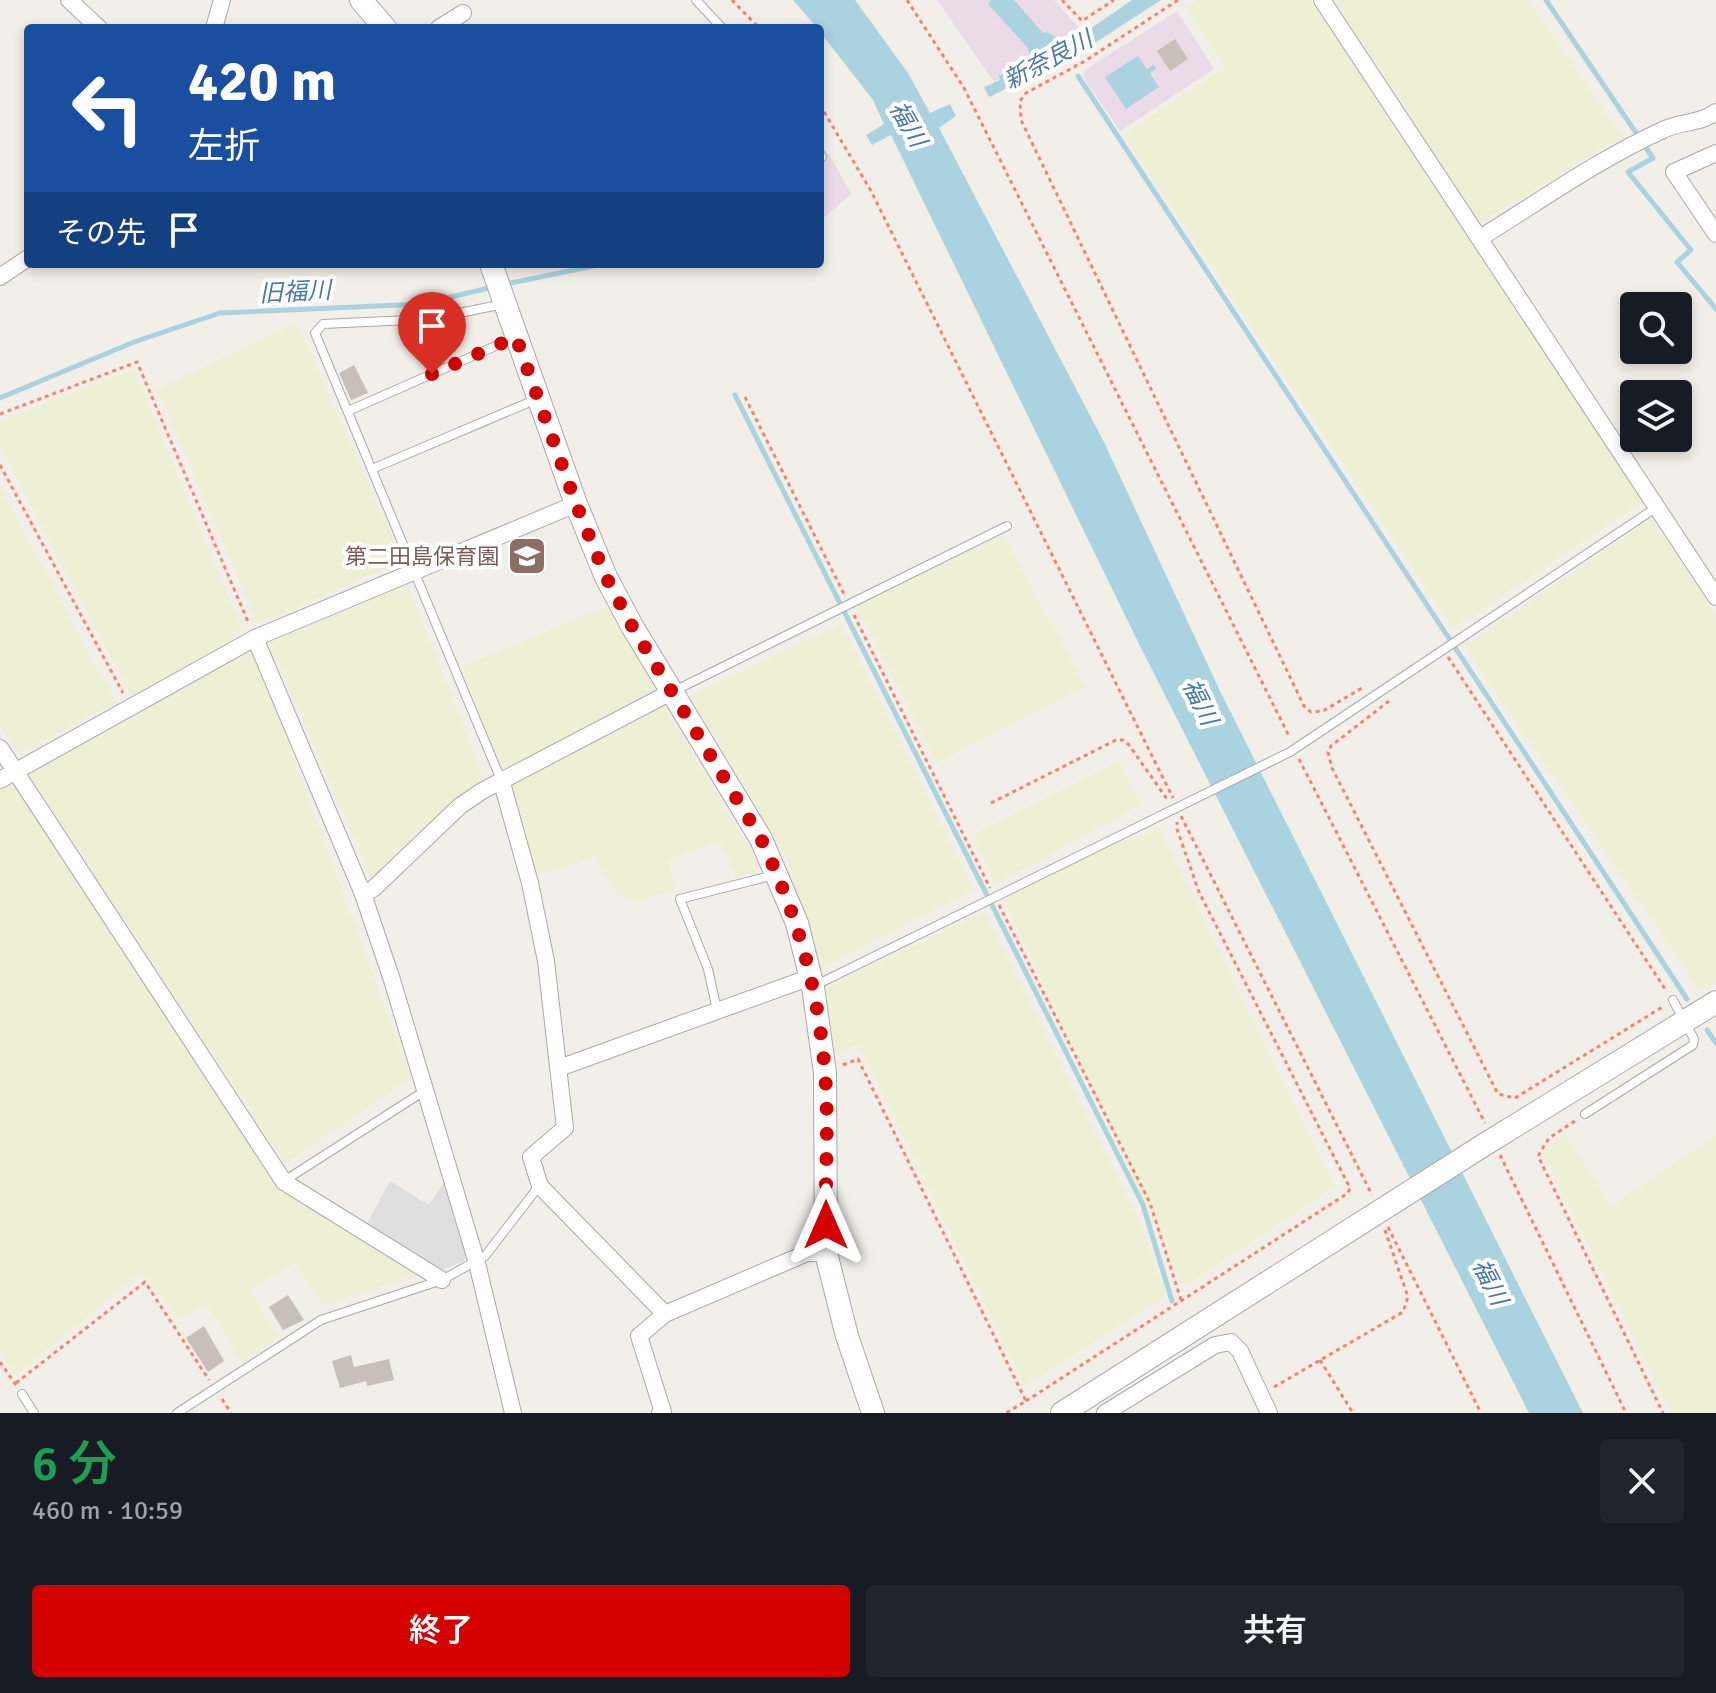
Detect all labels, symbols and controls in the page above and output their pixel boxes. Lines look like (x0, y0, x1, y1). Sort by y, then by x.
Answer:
water label: 新奈良川 (999, 23, 1100, 96)
text: 420 m (188, 47, 336, 116)
icon: left (56, 56, 160, 160)
water label: 福川 (883, 96, 934, 155)
text: 左折 (188, 124, 260, 169)
icon: arrive (162, 208, 206, 252)
text: その先 (56, 215, 146, 252)
water label: 旧福川 (258, 275, 335, 309)
pin (398, 292, 466, 374)
map controls (1620, 292, 1692, 452)
button: search (1620, 292, 1692, 364)
icon: arrive (410, 304, 454, 348)
button: layers (1620, 380, 1692, 452)
school or university icon: 第二田島保育園 (506, 535, 548, 577)
place label: 第二田島保育園 (345, 543, 499, 570)
water label: 福川 (1176, 674, 1226, 733)
position arrow (784, 1183, 868, 1267)
water label: 福川 (1466, 1254, 1516, 1313)
text: 6 分 (32, 1435, 116, 1494)
button: close (1600, 1439, 1684, 1523)
text: 460 m · 10:59 (32, 1495, 183, 1527)
button: 終了 (32, 1585, 850, 1677)
button: 共有 (866, 1585, 1684, 1677)

